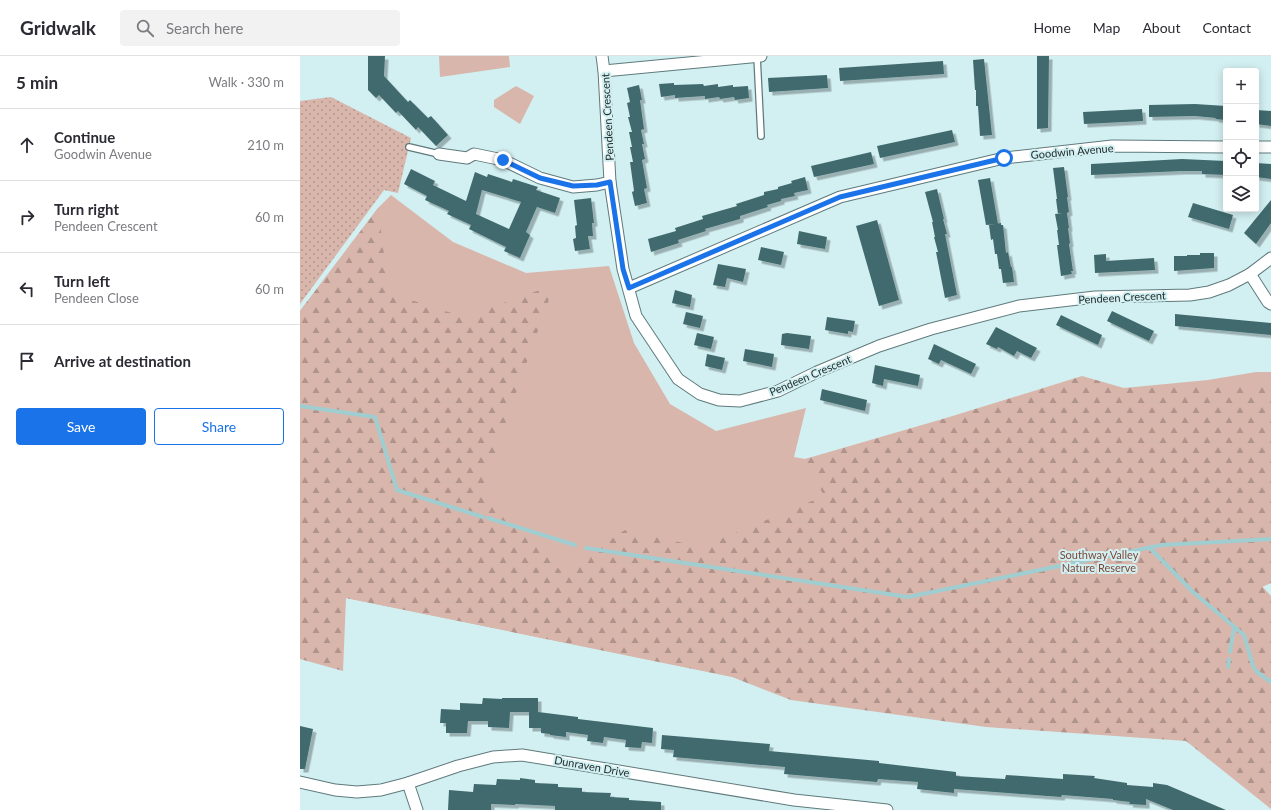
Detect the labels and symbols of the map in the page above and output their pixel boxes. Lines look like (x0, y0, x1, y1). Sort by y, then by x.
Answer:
street label: Pendeen Crescent (598, 73, 616, 161)
street label: Goodwin Avenue (1030, 141, 1114, 161)
route start (995, 149, 1013, 167)
route end (494, 151, 512, 169)
street label: Pendeen Crescent (1078, 288, 1166, 306)
street label: Pendeen Crescent (767, 352, 853, 398)
park label: Southway Valley Nature Reserve (1060, 548, 1139, 574)
street label: Dunraven Drive (553, 753, 631, 779)

